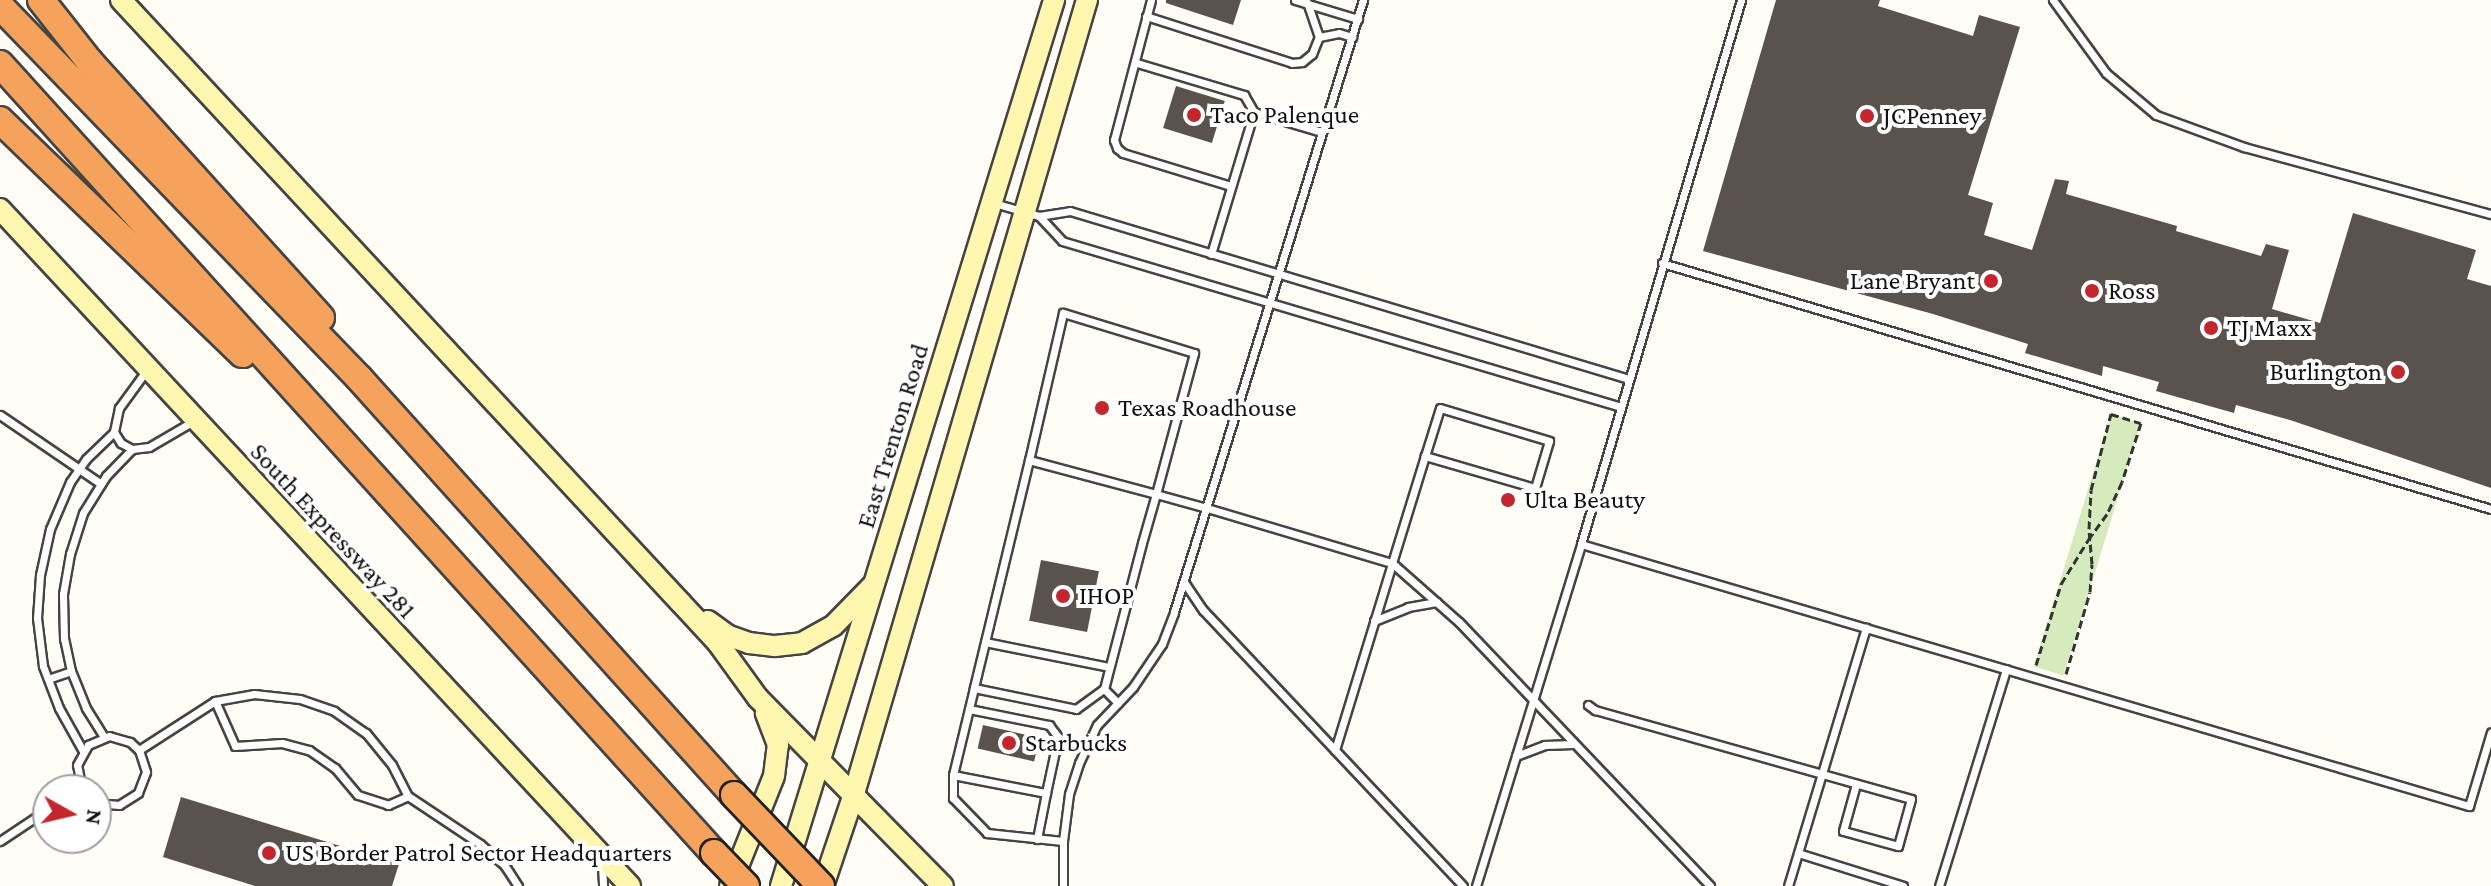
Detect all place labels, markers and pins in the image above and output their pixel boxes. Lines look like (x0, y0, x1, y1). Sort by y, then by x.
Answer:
place label: Taco Palenque (1210, 99, 1359, 131)
place label: JCPenney (1883, 100, 1981, 132)
marker: Taco Palenque (1185, 106, 1203, 124)
marker: JCPenney (1858, 107, 1876, 125)
place label: Lane Bryant (1850, 265, 1975, 297)
marker: Lane Bryant (1982, 272, 2000, 290)
place label: Ross (2108, 275, 2155, 307)
marker: Ross (2083, 282, 2101, 300)
place label: TJ Maxx (2227, 312, 2312, 344)
marker: TJ Maxx (2202, 319, 2220, 337)
place label: Burlington (2269, 356, 2382, 388)
marker: Burlington (2389, 363, 2407, 381)
place label: Texas Roadhouse (1118, 392, 1296, 424)
marker: Texas Roadhouse (1093, 399, 1111, 417)
place label: Ulta Beauty (1524, 484, 1645, 516)
marker: Ulta Beauty (1499, 491, 1517, 509)
place label: IHOP (1079, 580, 1134, 612)
marker: IHOP (1054, 587, 1072, 605)
place label: Starbucks (1025, 727, 1127, 759)
marker: Starbucks (1000, 734, 1018, 752)
place label: US Border Patrol Sector Headquarters (285, 837, 672, 869)
marker: US Border Patrol Sector Headquarters (260, 844, 278, 862)

